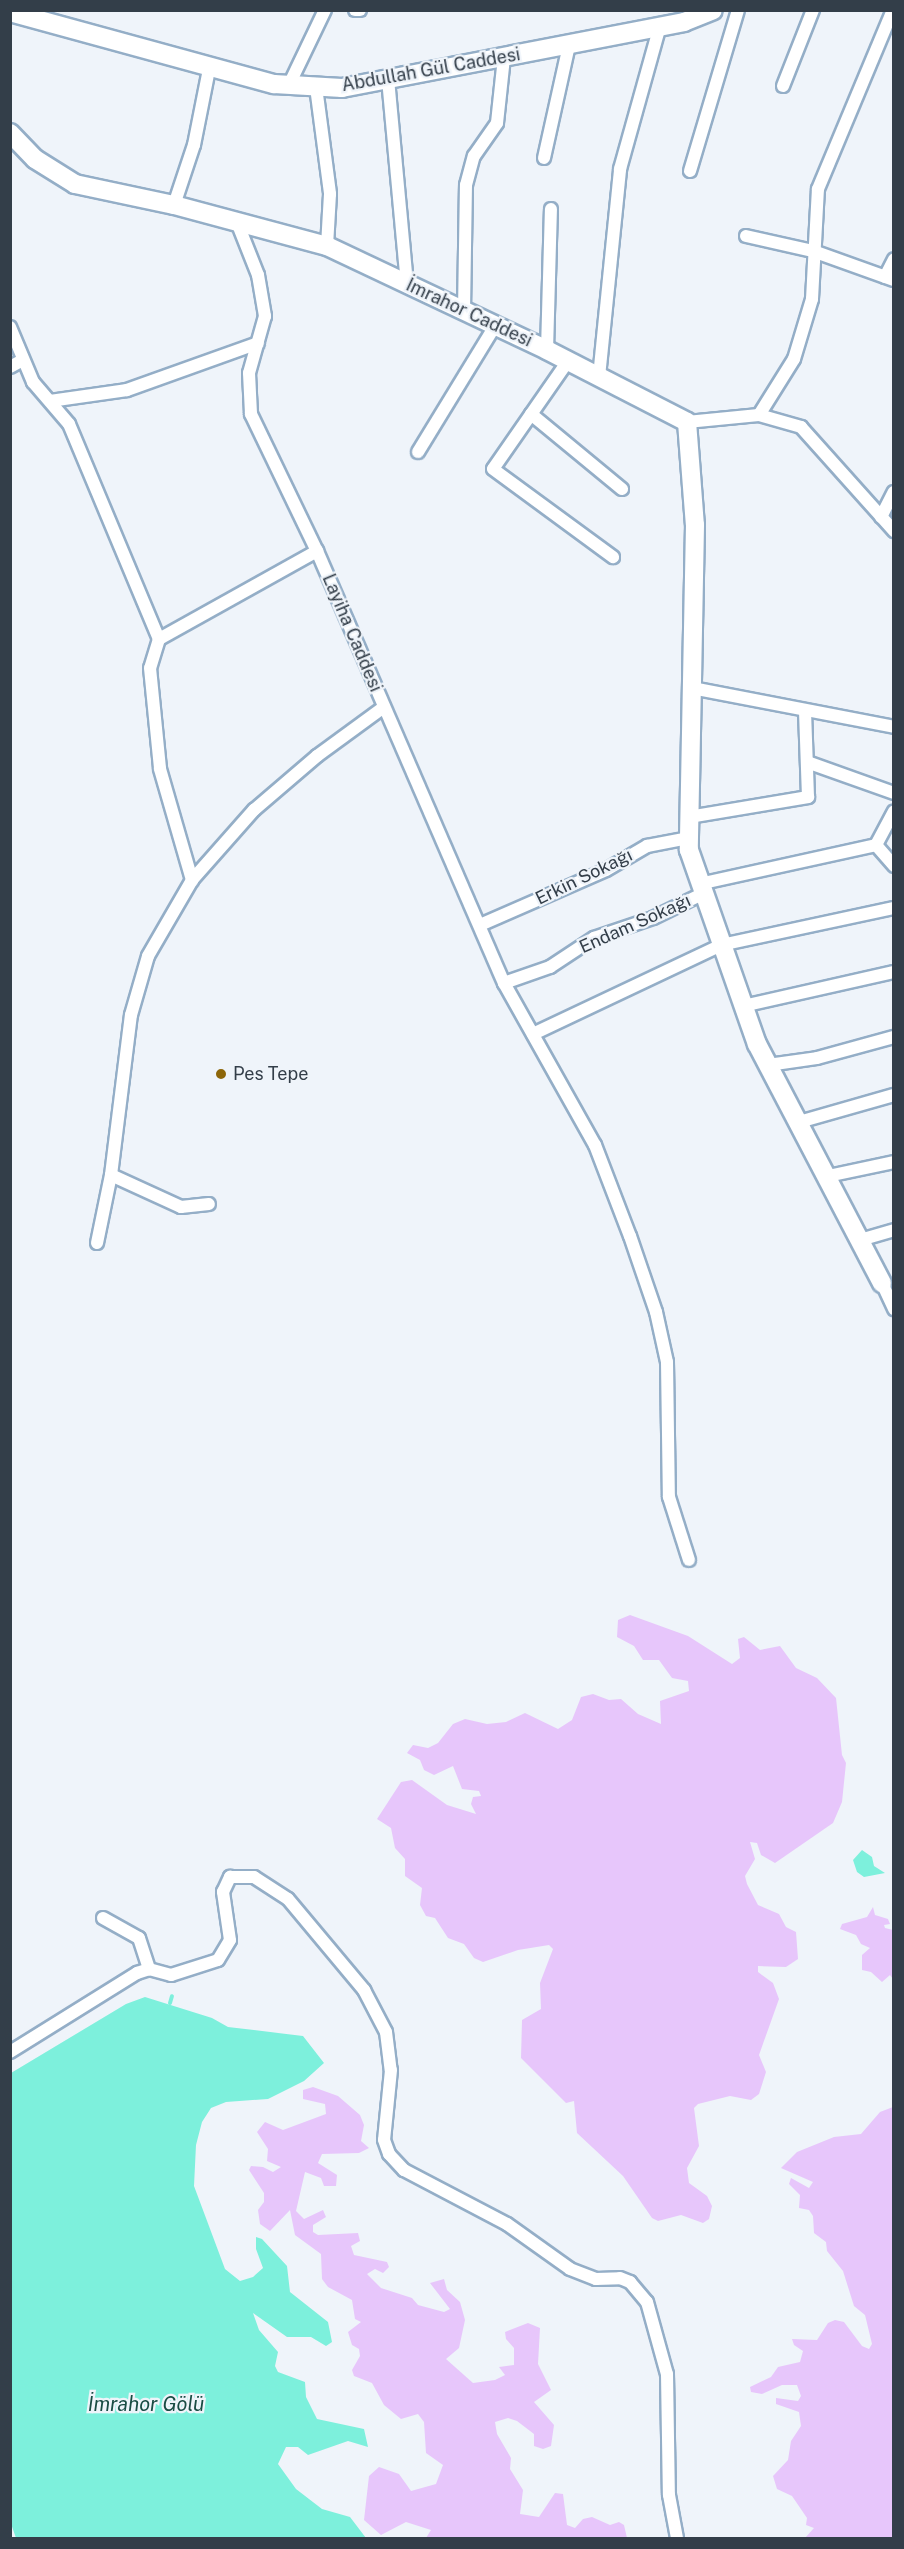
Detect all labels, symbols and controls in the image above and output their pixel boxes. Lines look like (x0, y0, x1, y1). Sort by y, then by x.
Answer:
street label: Abdullah Gül Caddesi (340, 44, 522, 96)
street label: İmrahor Caddesi (402, 274, 536, 352)
street label: Layiha Caddesi (317, 571, 387, 695)
street label: Erkin Sokağı (532, 844, 636, 910)
street label: Endam Sokağı (576, 890, 694, 958)
place label: Pes Tepe (233, 1063, 308, 1085)
marker: Pes Tepe (214, 1067, 228, 1081)
water label: İmrahor Gölü (88, 2392, 204, 2416)

